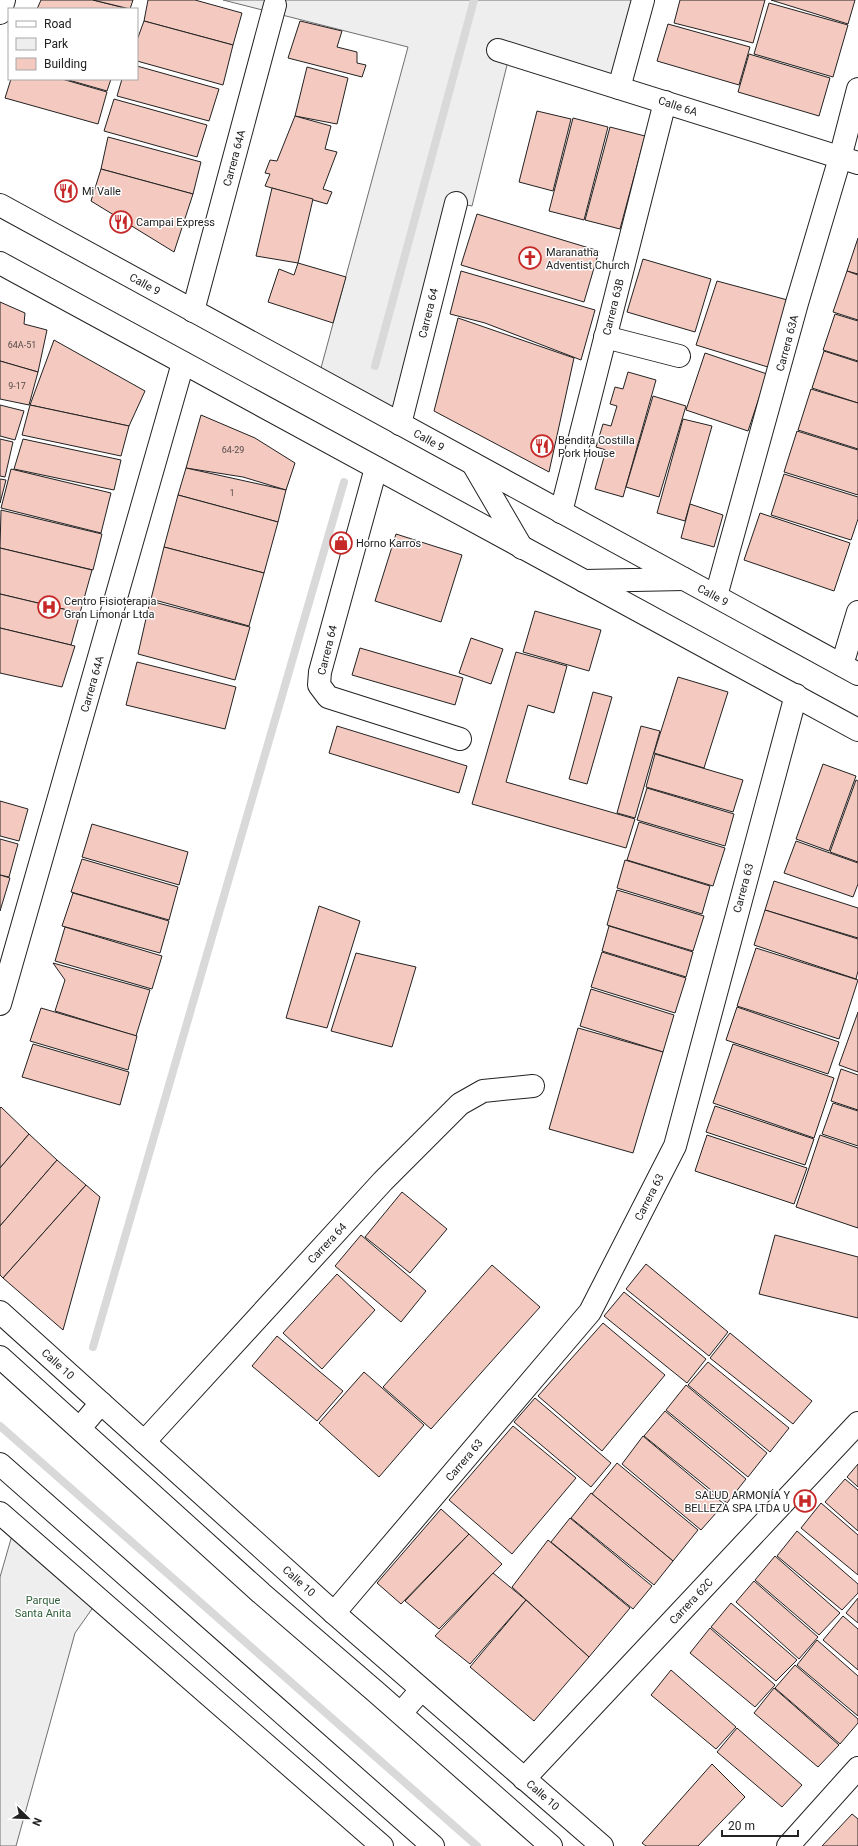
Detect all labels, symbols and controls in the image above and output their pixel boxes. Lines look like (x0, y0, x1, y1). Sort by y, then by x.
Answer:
legend (8, 8, 138, 80)
text: Road (44, 17, 72, 31)
text: Park (44, 37, 69, 51)
text: Building (44, 57, 87, 71)
street label: Calle 6A (657, 94, 700, 119)
street label: Carrera 64A (221, 128, 248, 188)
restaurant icon: Mi Valle (53, 178, 79, 204)
place label: Mi Valle (82, 185, 121, 198)
restaurant icon: Campai Express (108, 209, 134, 235)
place label: Campai Express (136, 216, 215, 229)
church icon: Maranatha Adventist Church (517, 245, 543, 271)
place label: Maranatha Adventist Church (546, 246, 630, 272)
street label: Calle 9 (127, 271, 162, 298)
street label: Carrera 63B (600, 277, 627, 337)
street label: Carrera 64 (416, 287, 441, 339)
street label: Carrera 63A (774, 313, 801, 373)
house number: 64A-51 (8, 340, 36, 350)
house number: 9-17 (8, 381, 26, 391)
street label: Calle 9 (411, 427, 446, 454)
restaurant icon: Bendita Costilla Pork House (529, 433, 555, 459)
place label: Bendita Costilla Pork House (558, 434, 635, 460)
house number: 64-29 (222, 445, 244, 455)
house number: 1 (229, 488, 235, 498)
shop icon: Horno Karros (328, 530, 354, 556)
place label: Horno Karros (356, 537, 421, 550)
street label: Calle 9 (695, 582, 730, 609)
hospital icon: Centro Fisioterapia Gran Limonar Ltda (36, 594, 62, 620)
place label: Centro Fisioterapia Gran Limonar Ltda (64, 595, 156, 621)
street label: Carrera 64 (315, 624, 340, 676)
street label: Carrera 64A (78, 654, 107, 714)
street label: Carrera 63 (731, 862, 756, 914)
street label: Carrera 63 (632, 1172, 667, 1223)
street label: Carrera 64 (305, 1220, 349, 1266)
street label: Calle 10 (39, 1346, 77, 1382)
street label: Carrera 63 (443, 1437, 486, 1484)
hospital icon: SALUD ARMONÍA Y BELLEZA SPA LTDA U (792, 1488, 818, 1514)
place label: SALUD ARMONÍA Y BELLEZA SPA LTDA U (684, 1489, 790, 1515)
street label: Calle 10 (280, 1563, 318, 1599)
street label: Carrera 62C (667, 1576, 716, 1627)
park label: Parque Santa Anita (15, 1594, 71, 1620)
street label: Calle 10 (524, 1778, 562, 1813)
north arrow (8, 1798, 48, 1838)
scale bar (722, 1812, 798, 1838)
text: N (29, 1816, 44, 1828)
text: 20 m (728, 1819, 755, 1833)

